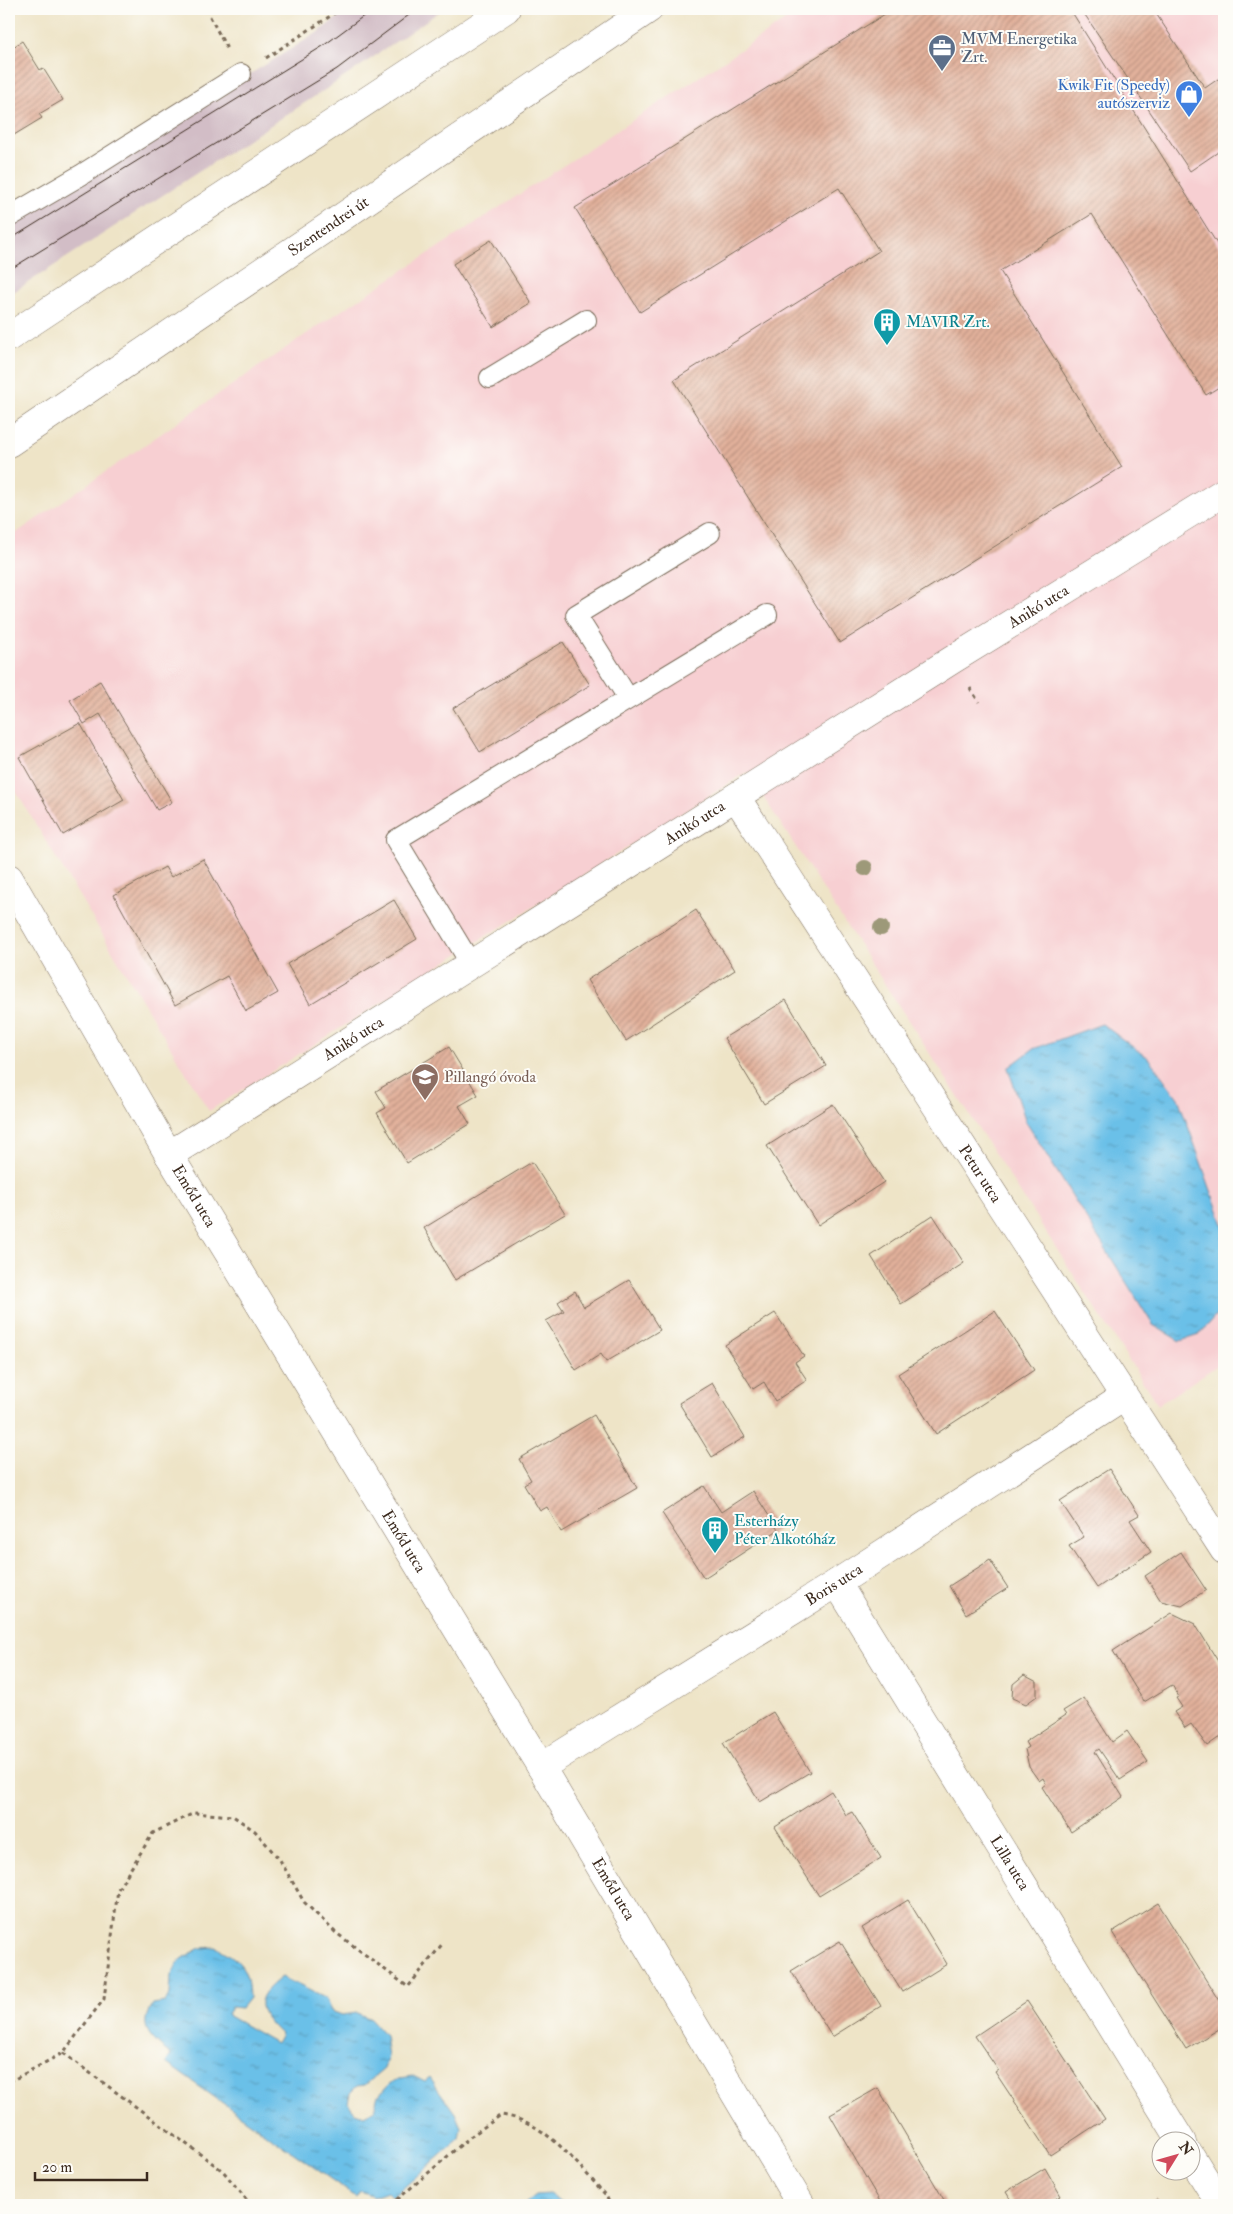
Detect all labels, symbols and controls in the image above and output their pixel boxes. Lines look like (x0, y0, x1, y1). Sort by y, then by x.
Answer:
place label: MVM Energetika Zrt. (961, 29, 1077, 67)
office icon: MVM Energetika Zrt. (927, 33, 957, 72)
place label: Kwik Fit (Speedy) autószerviz (1058, 75, 1170, 113)
shop icon: Kwik Fit (Speedy) autószerviz (1174, 79, 1204, 118)
street label: Szentendrei út (284, 192, 373, 261)
building icon: MAVIR Zrt. (872, 307, 902, 346)
place label: MAVIR Zrt. (906, 312, 990, 332)
street label: Anikó utca (1004, 580, 1073, 633)
street label: Anikó utca (660, 796, 729, 850)
street label: Anikó utca (319, 1012, 388, 1066)
school or university icon: Pillangó óvoda (410, 1062, 440, 1101)
place label: Pillangó óvoda (444, 1067, 536, 1087)
street label: Petur utca (954, 1141, 1006, 1207)
street label: Emőd utca (167, 1161, 221, 1231)
street label: Emőd utca (377, 1507, 431, 1576)
place label: Esterházy Péter Alkotóház (734, 1511, 836, 1549)
building icon: Esterházy Péter Alkotóház (700, 1515, 730, 1554)
street label: Boris utca (802, 1559, 867, 1610)
street label: Lilla utca (985, 1832, 1034, 1894)
street label: Emőd utca (587, 1854, 640, 1924)
north arrow (1150, 2132, 1200, 2182)
text: N (1175, 2138, 1197, 2159)
scale bar (35, 2149, 148, 2181)
text: 20 m (42, 2158, 72, 2177)

